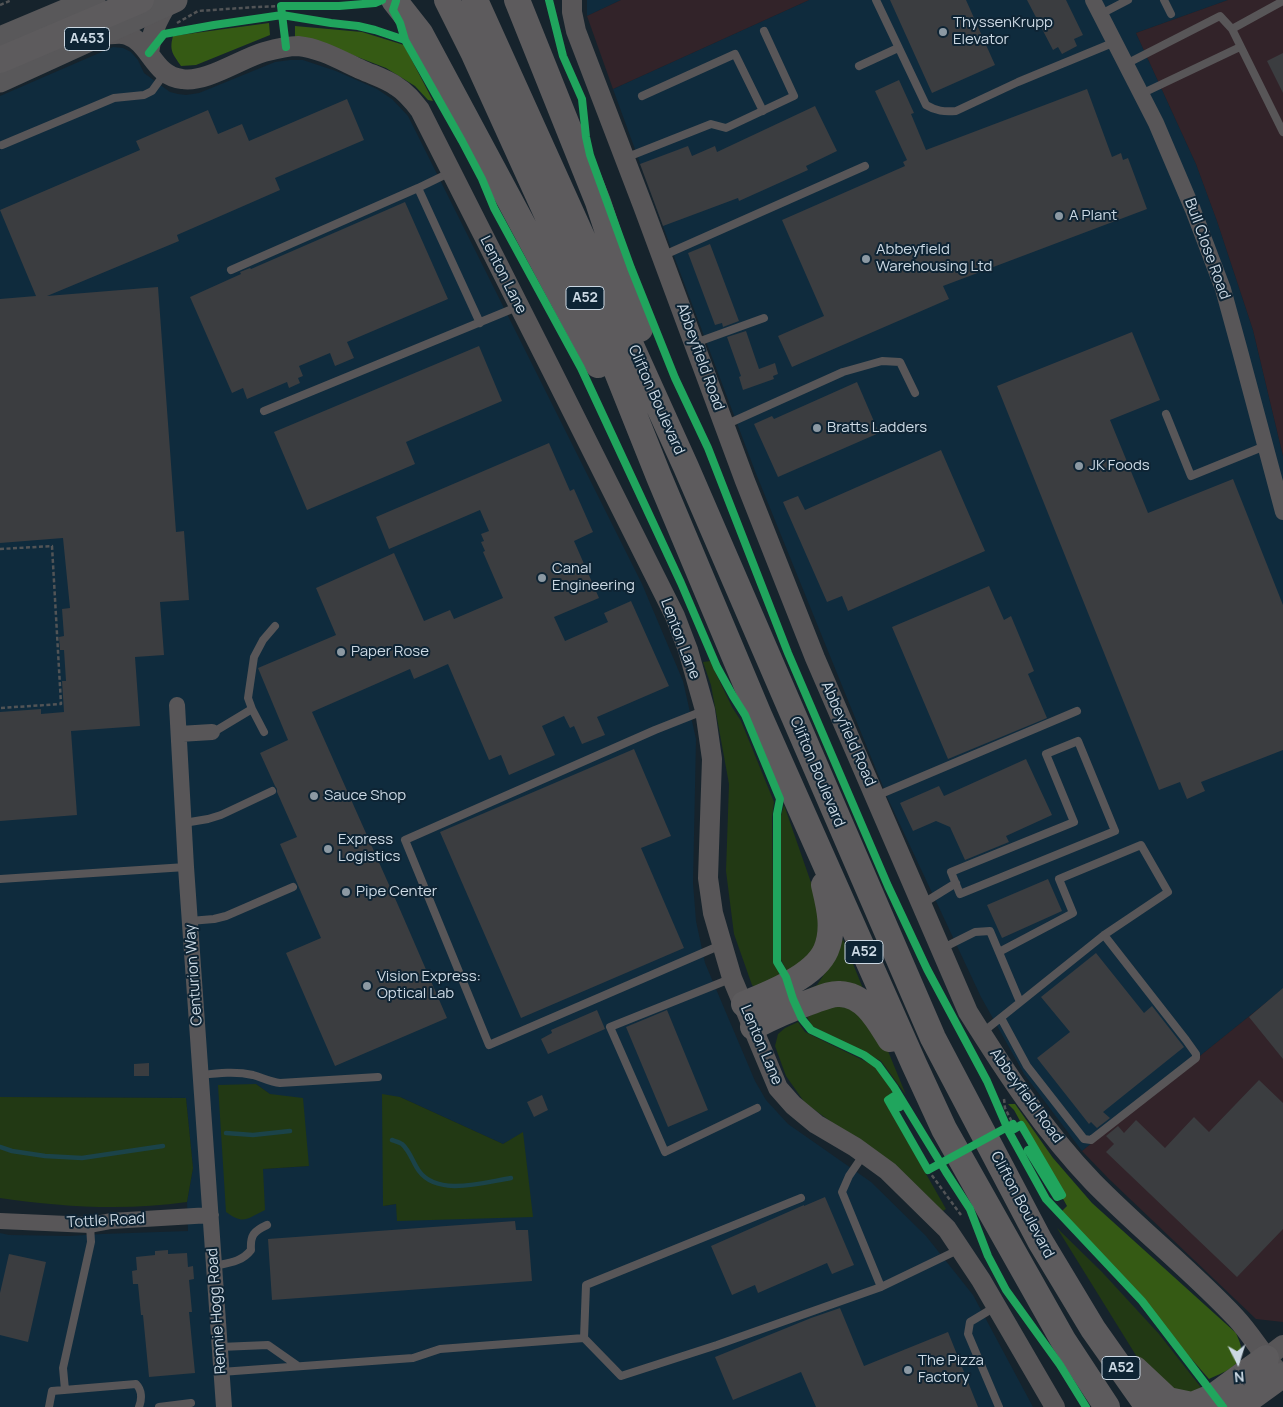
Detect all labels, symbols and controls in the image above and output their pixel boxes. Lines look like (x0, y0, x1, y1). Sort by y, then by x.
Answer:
place label: ThyssenKrupp Elevator (953, 14, 1053, 49)
marker: ThyssenKrupp Elevator (937, 26, 949, 38)
road number: A453 (64, 28, 110, 50)
street label: Bull Close Road (1180, 196, 1234, 302)
place label: A Plant (1069, 207, 1117, 225)
marker: A Plant (1053, 210, 1065, 222)
street label: Lenton Lane (476, 233, 530, 317)
place label: Abbeyfield Warehousing Ltd (876, 241, 992, 276)
marker: Abbeyfield Warehousing Ltd (860, 253, 872, 265)
road number: A52 (566, 286, 604, 310)
street label: Abbeyfield Road (672, 301, 728, 413)
street label: Clifton Boulevard (624, 342, 688, 458)
place label: Bratts Ladders (827, 419, 927, 437)
marker: Bratts Ladders (811, 422, 823, 434)
place label: JK Foods (1089, 457, 1150, 475)
marker: JK Foods (1073, 460, 1085, 472)
place label: Canal Engineering (552, 560, 635, 595)
marker: Canal Engineering (536, 572, 548, 584)
street label: Lenton Lane (656, 596, 704, 682)
place label: Paper Rose (351, 643, 429, 661)
marker: Paper Rose (335, 646, 347, 658)
street label: Abbeyfield Road (817, 679, 879, 789)
street label: Clifton Boulevard (786, 714, 848, 830)
place label: Sauce Shop (324, 787, 406, 805)
marker: Sauce Shop (308, 790, 320, 802)
place label: Express Logistics (338, 831, 400, 866)
marker: Express Logistics (322, 843, 334, 855)
place label: Pipe Center (356, 883, 437, 901)
marker: Pipe Center (340, 886, 352, 898)
street label: Centurion Way (181, 924, 207, 1026)
road number: A52 (845, 940, 883, 964)
place label: Vision Express: Optical Lab (377, 968, 481, 1003)
marker: Vision Express: Optical Lab (361, 980, 373, 992)
street label: Lenton Lane (736, 1002, 786, 1088)
street label: Abbeyfield Road (986, 1045, 1066, 1147)
street label: Clifton Boulevard (986, 1149, 1058, 1261)
street label: Tottle Road (66, 1210, 146, 1232)
street label: Rennie Hogg Road (204, 1247, 230, 1375)
north arrow (1213, 1337, 1263, 1387)
place label: The Pizza Factory (918, 1352, 984, 1387)
road number: A52 (1102, 1356, 1140, 1380)
marker: The Pizza Factory (902, 1364, 914, 1376)
text: N (1234, 1368, 1245, 1387)

